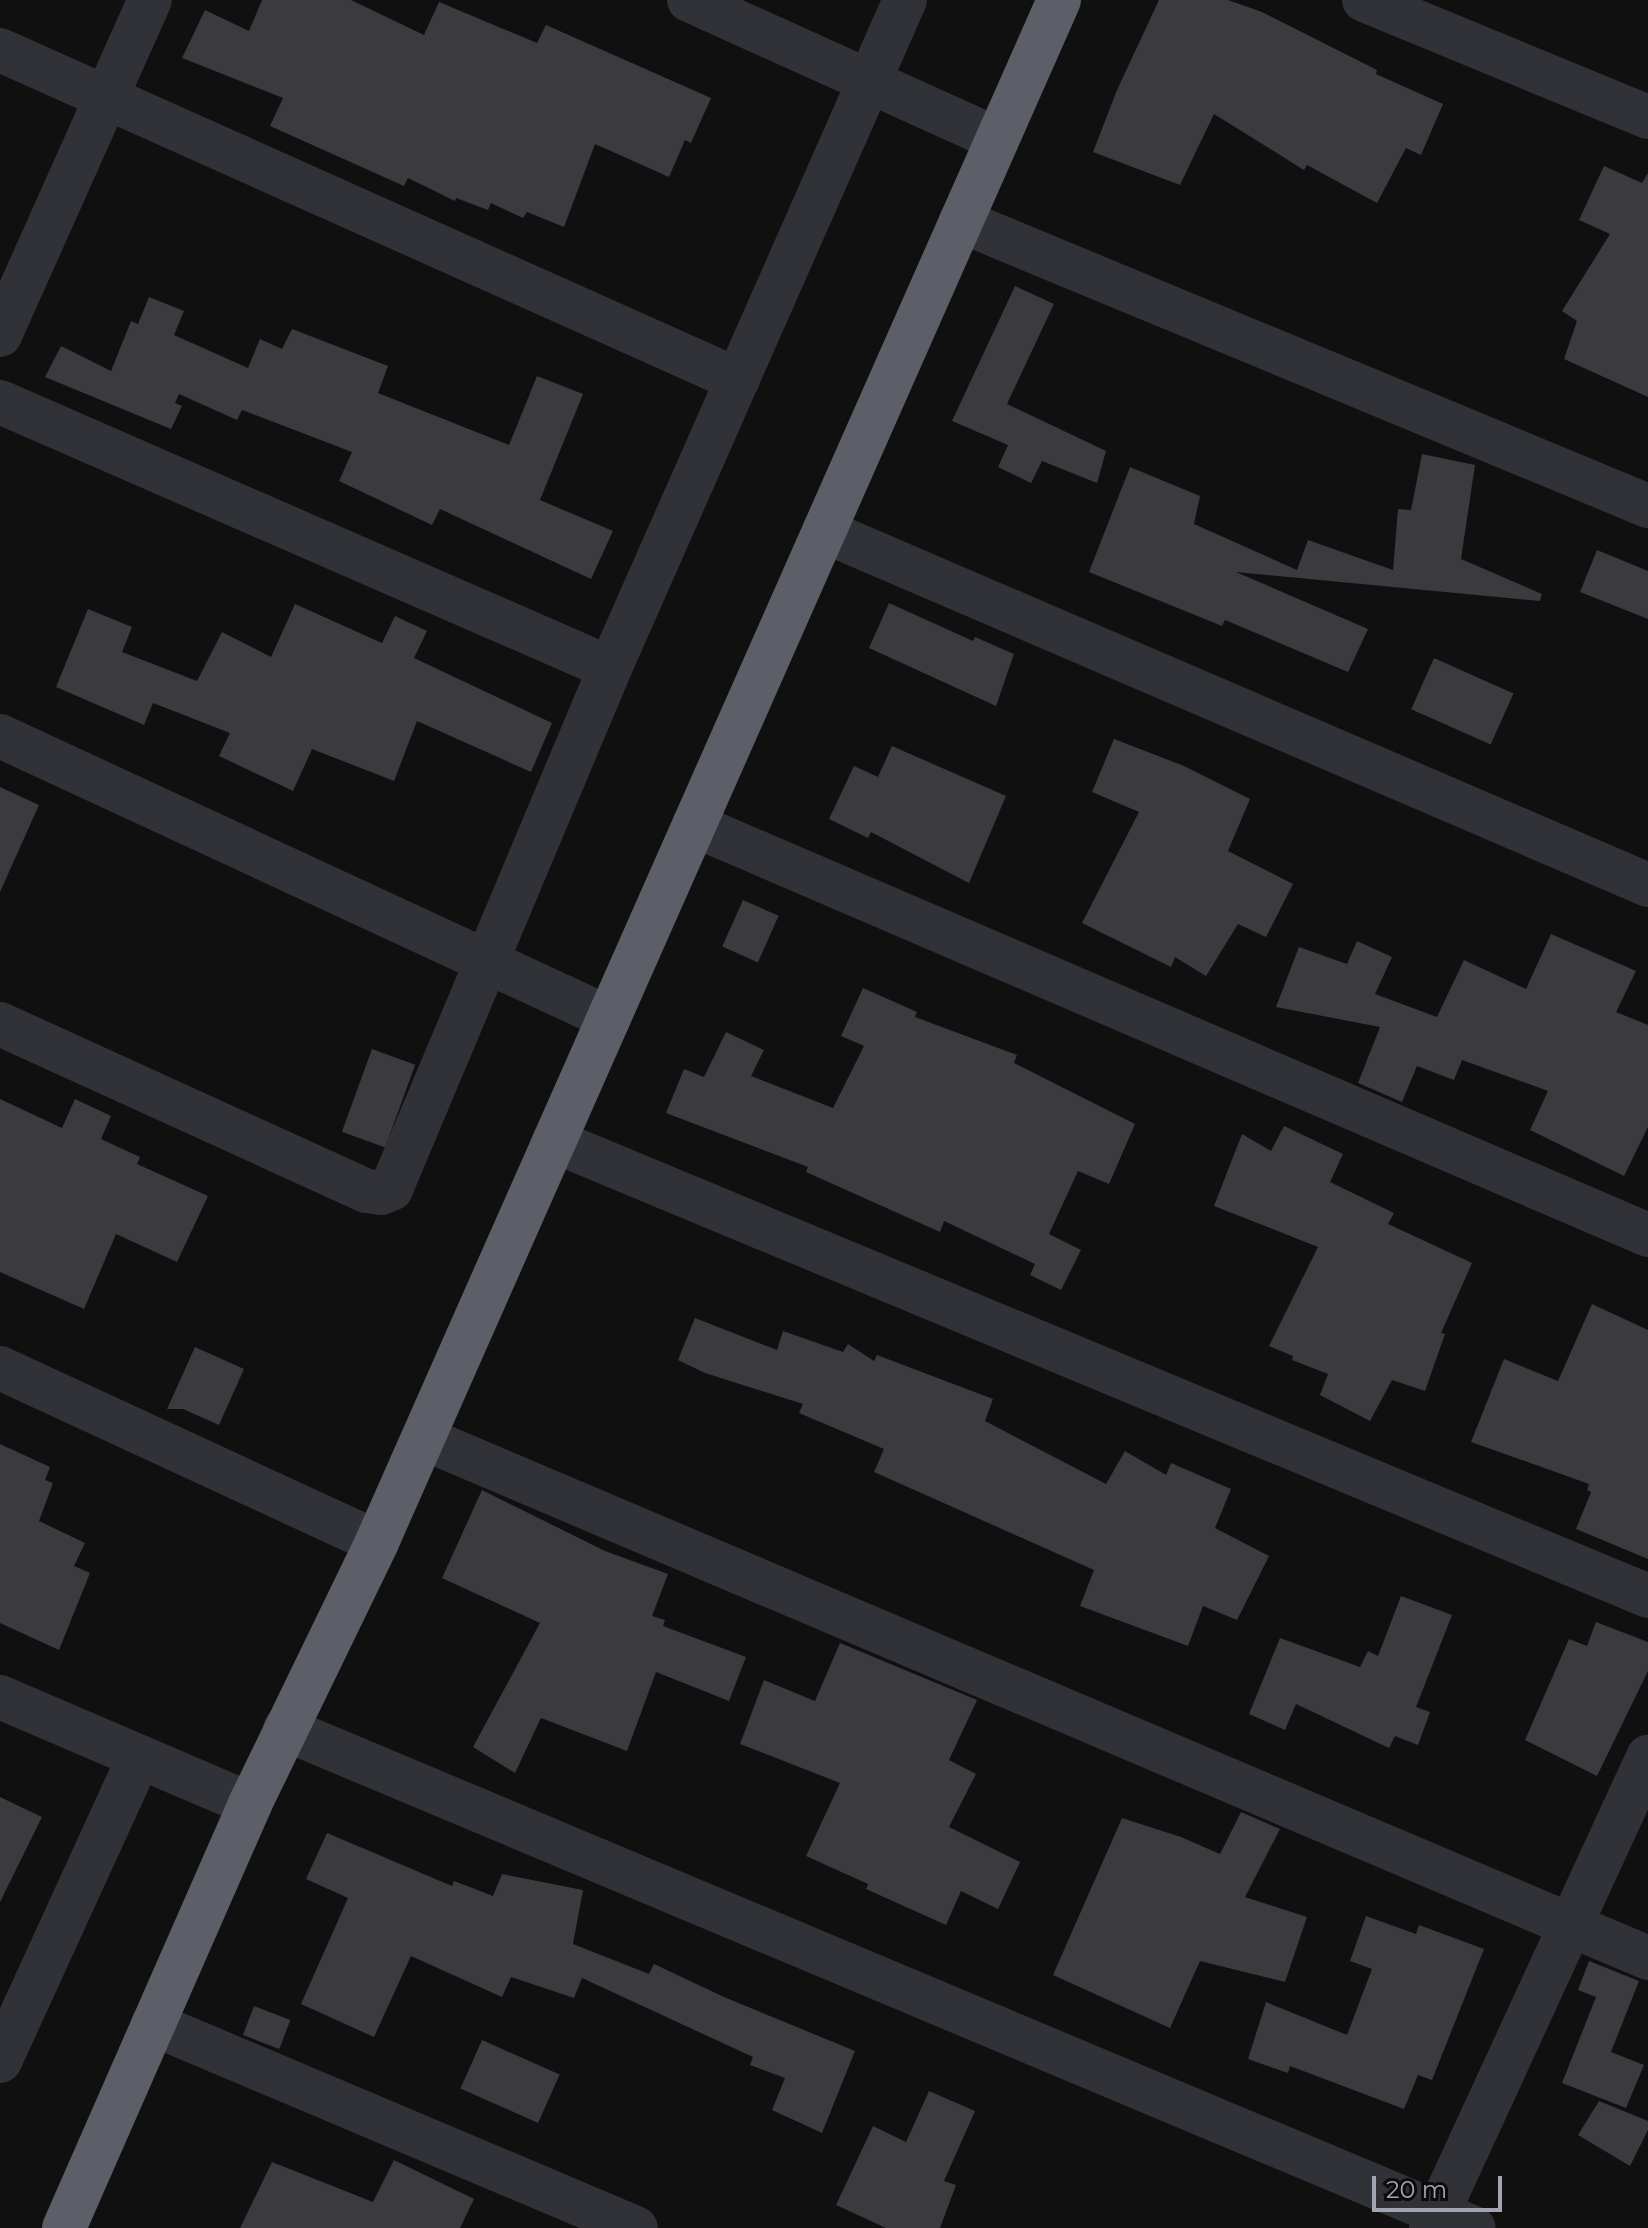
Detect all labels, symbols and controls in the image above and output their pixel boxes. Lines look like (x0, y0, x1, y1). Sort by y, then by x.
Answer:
scale bar (1376, 2160, 1506, 2210)
text: 20 m (1386, 2175, 1447, 2204)

